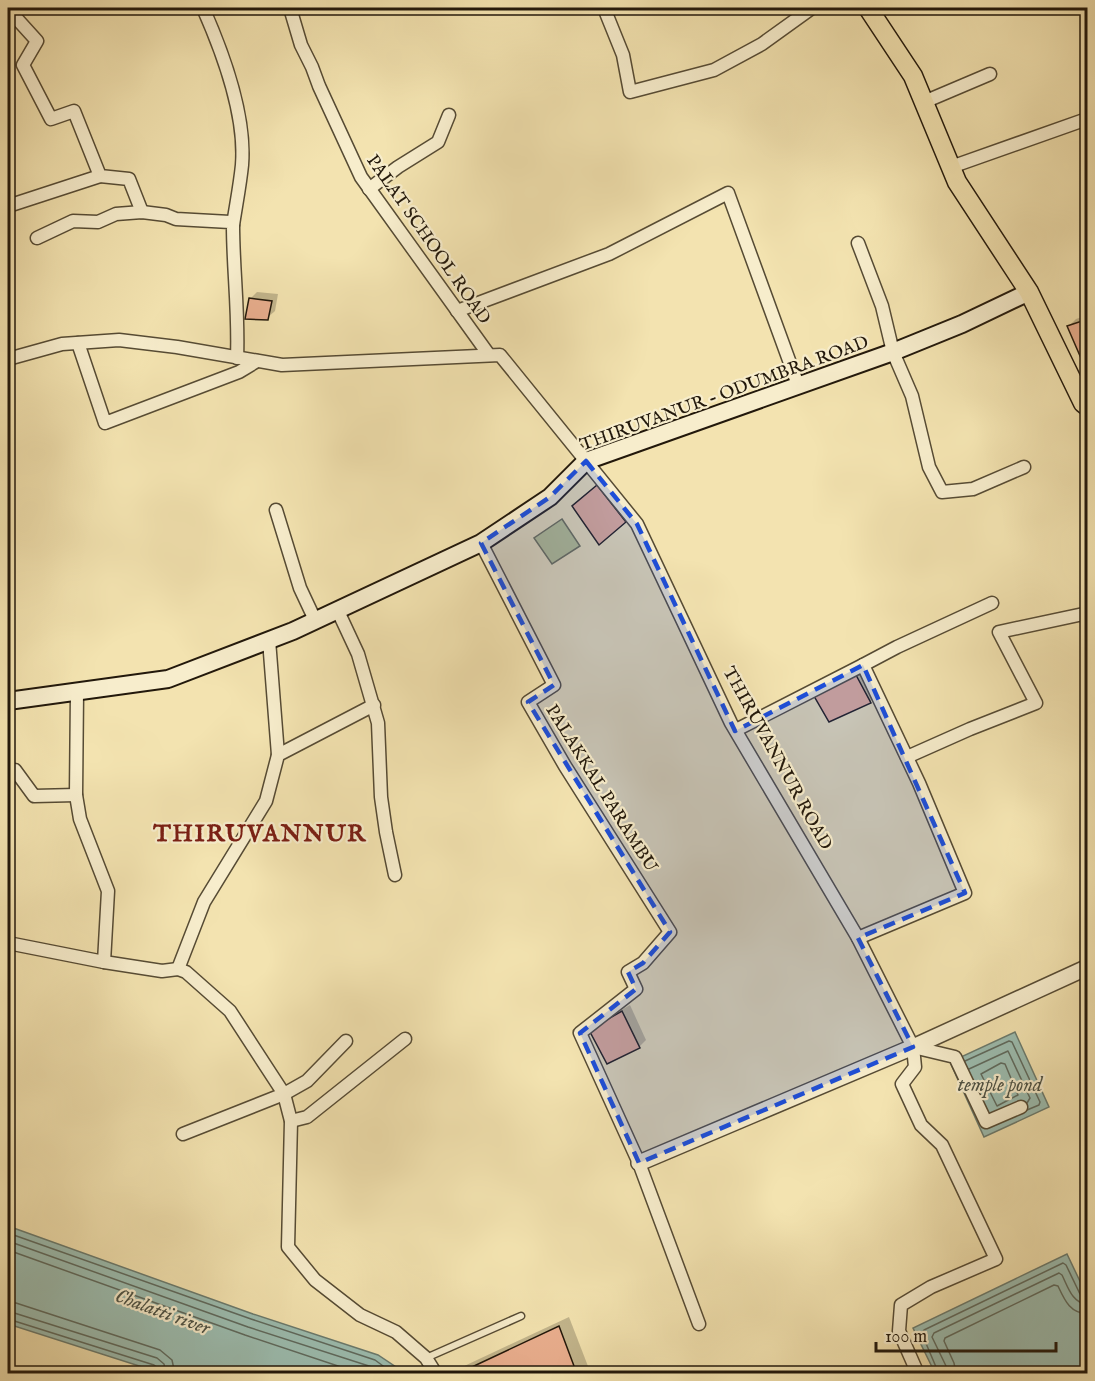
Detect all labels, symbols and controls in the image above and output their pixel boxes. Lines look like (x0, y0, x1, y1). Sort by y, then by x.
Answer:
street label: PALAT SCHOOL ROAD (360, 151, 495, 329)
street label: THIRUVANUR - ODUMBRA ROAD (577, 331, 872, 457)
street label: THIRUVANNUR ROAD (717, 663, 837, 854)
street label: PALAKKAL PARAMBU (540, 701, 662, 878)
district label: THIRUVANNUR (152, 819, 367, 850)
water label: temple pond (958, 1073, 1044, 1098)
water label: Chalatti river (112, 1284, 214, 1342)
scale bar (876, 1315, 1056, 1353)
text: 100 m (885, 1326, 927, 1349)

